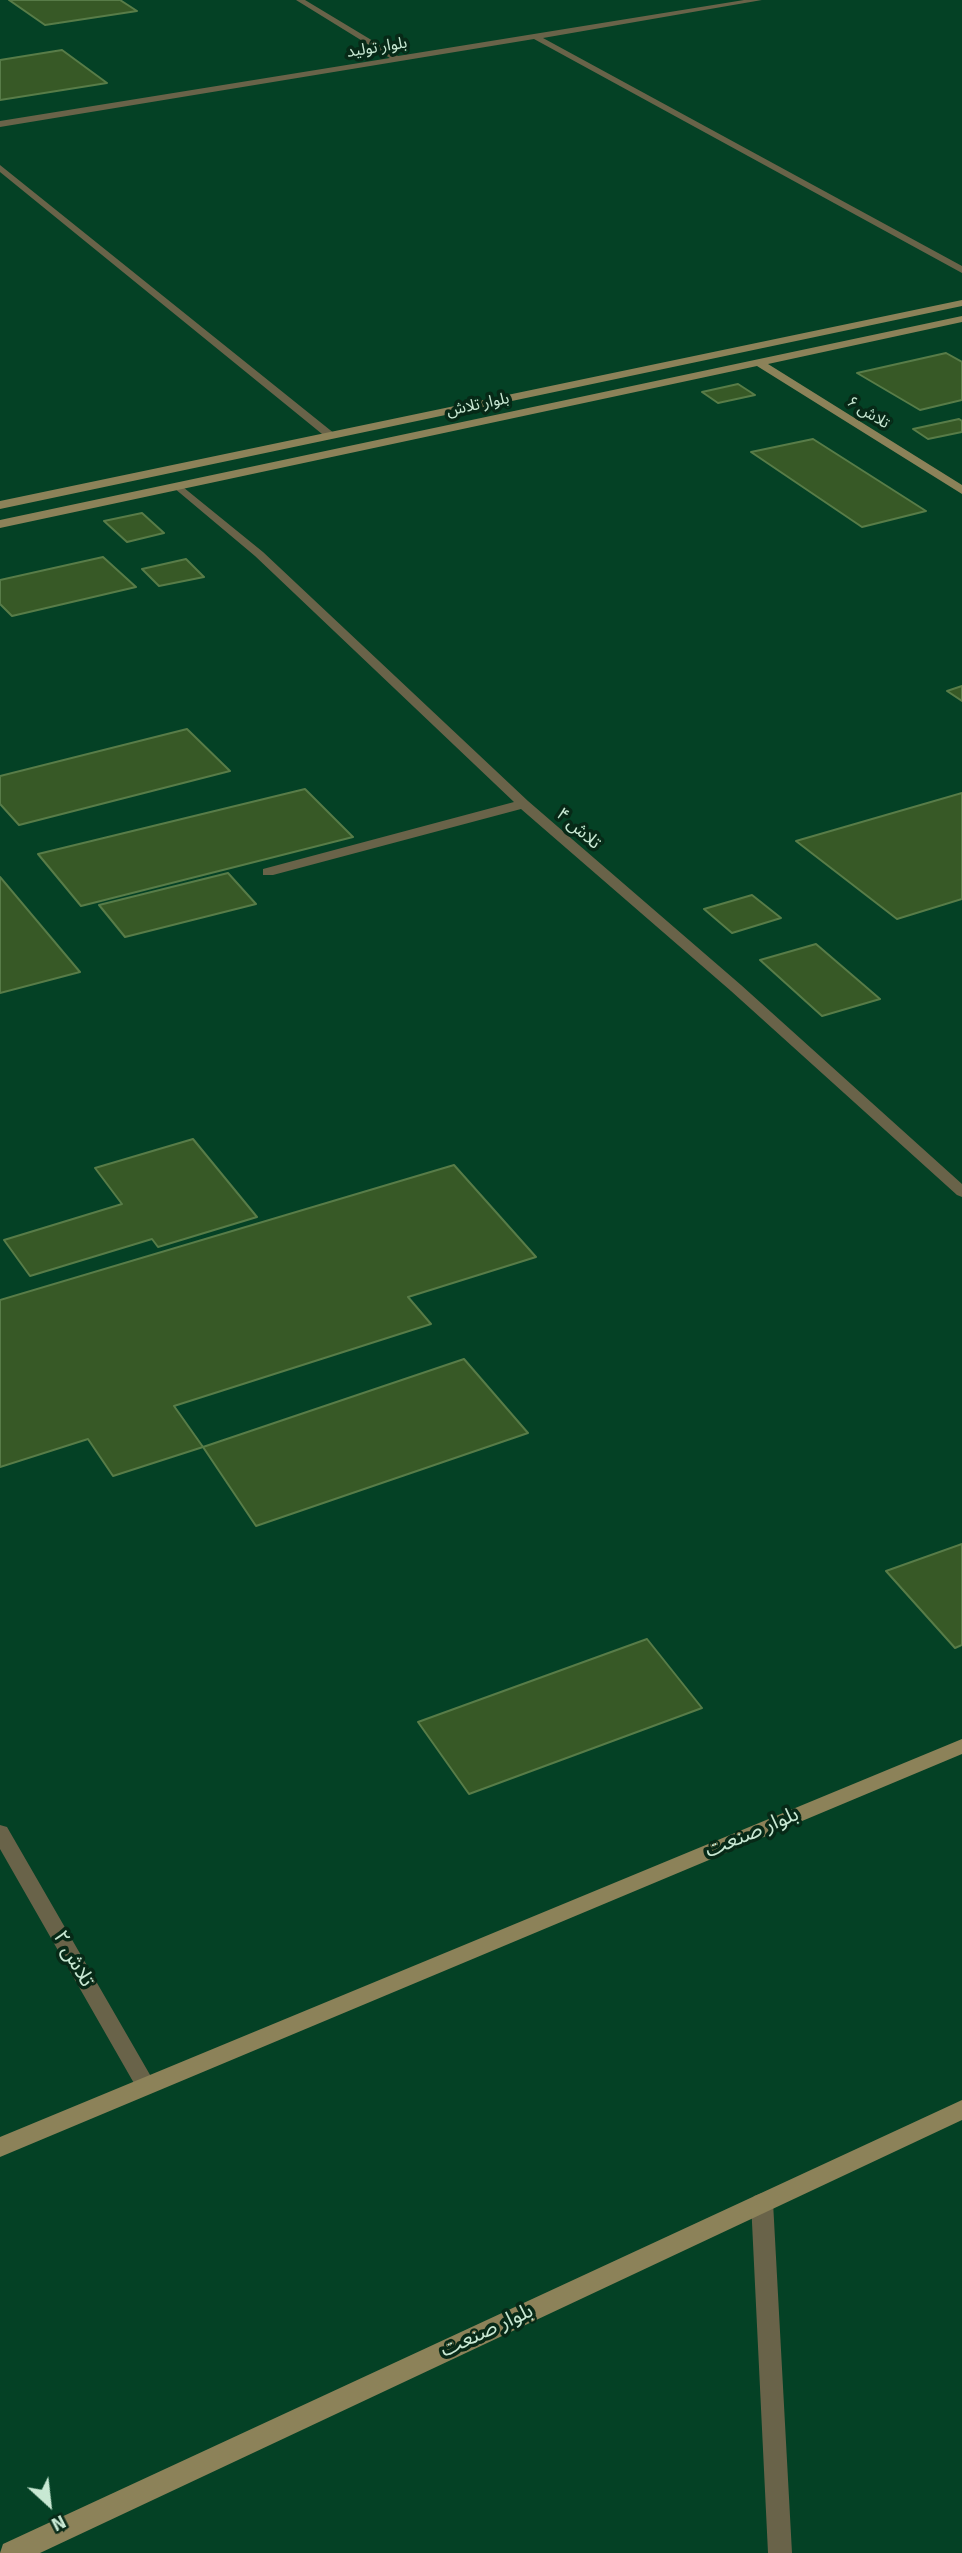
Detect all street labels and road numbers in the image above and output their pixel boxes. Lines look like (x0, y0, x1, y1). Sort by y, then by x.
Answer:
street label: بلوار تولید (345, 34, 409, 62)
street label: بلوار تلاش (445, 389, 511, 421)
street label: تلاش ۶ (843, 393, 893, 433)
street label: تلاش ۴ (551, 804, 605, 854)
street label: بلوار صنعت (701, 1802, 803, 1864)
street label: تلاش ۲ (47, 1926, 99, 1992)
street label: بلوار صنعت (437, 2299, 537, 2363)

